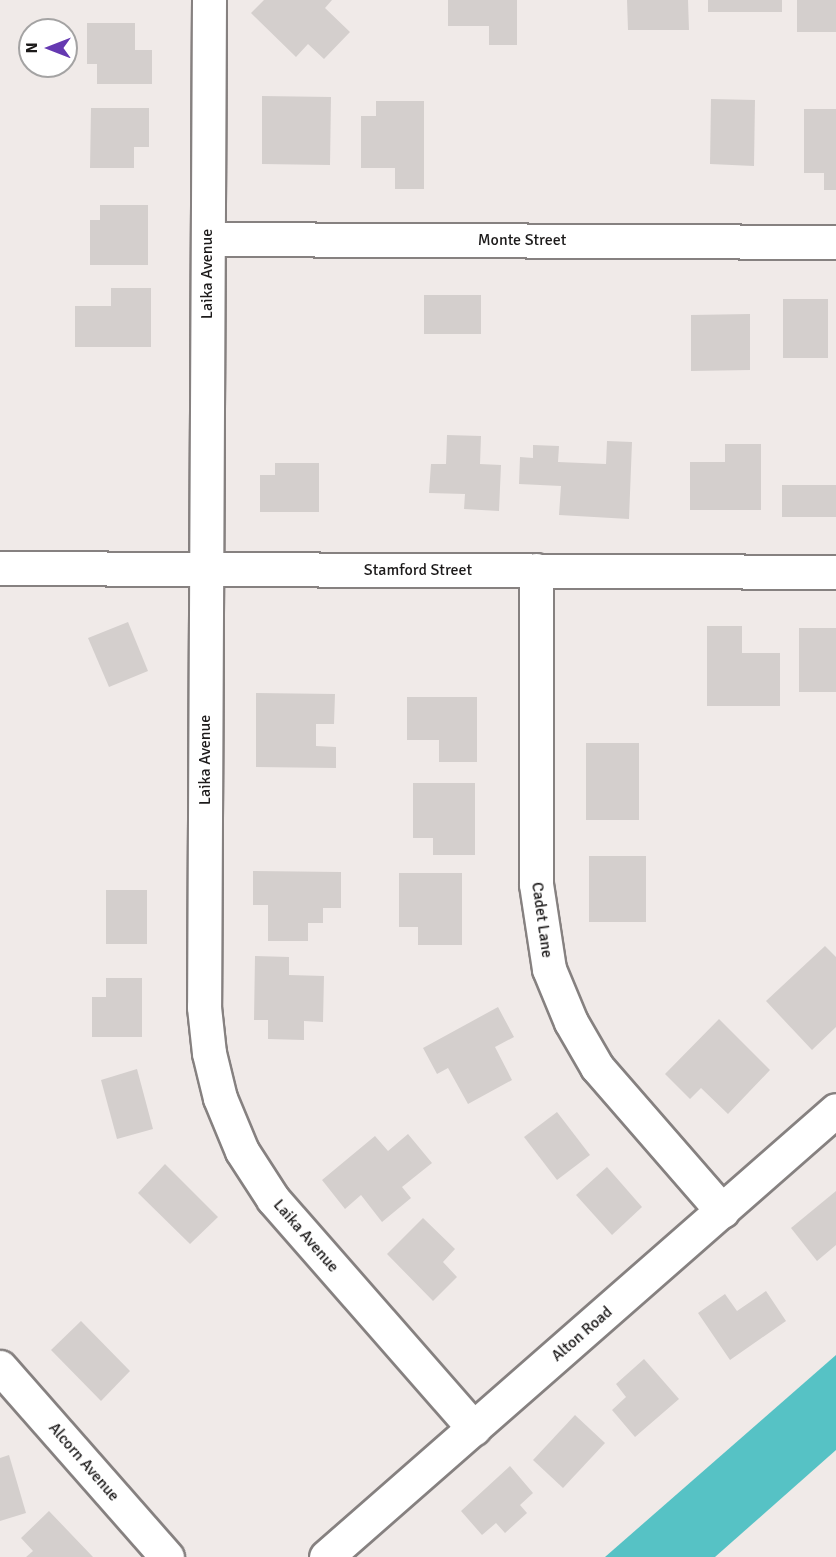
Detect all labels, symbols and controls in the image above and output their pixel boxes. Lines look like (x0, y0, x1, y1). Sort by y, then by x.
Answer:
north arrow (18, 18, 78, 78)
text: N (22, 42, 42, 54)
street label: Laika Avenue (197, 229, 217, 319)
street label: Monte Street (478, 230, 566, 250)
street label: Stamford Street (364, 560, 472, 580)
street label: Laika Avenue (195, 715, 215, 805)
street label: Cadet Lane (527, 881, 557, 959)
street label: Laika Avenue (269, 1196, 343, 1276)
street label: Alton Road (548, 1302, 616, 1366)
street label: Alcorn Avenue (45, 1419, 123, 1505)

